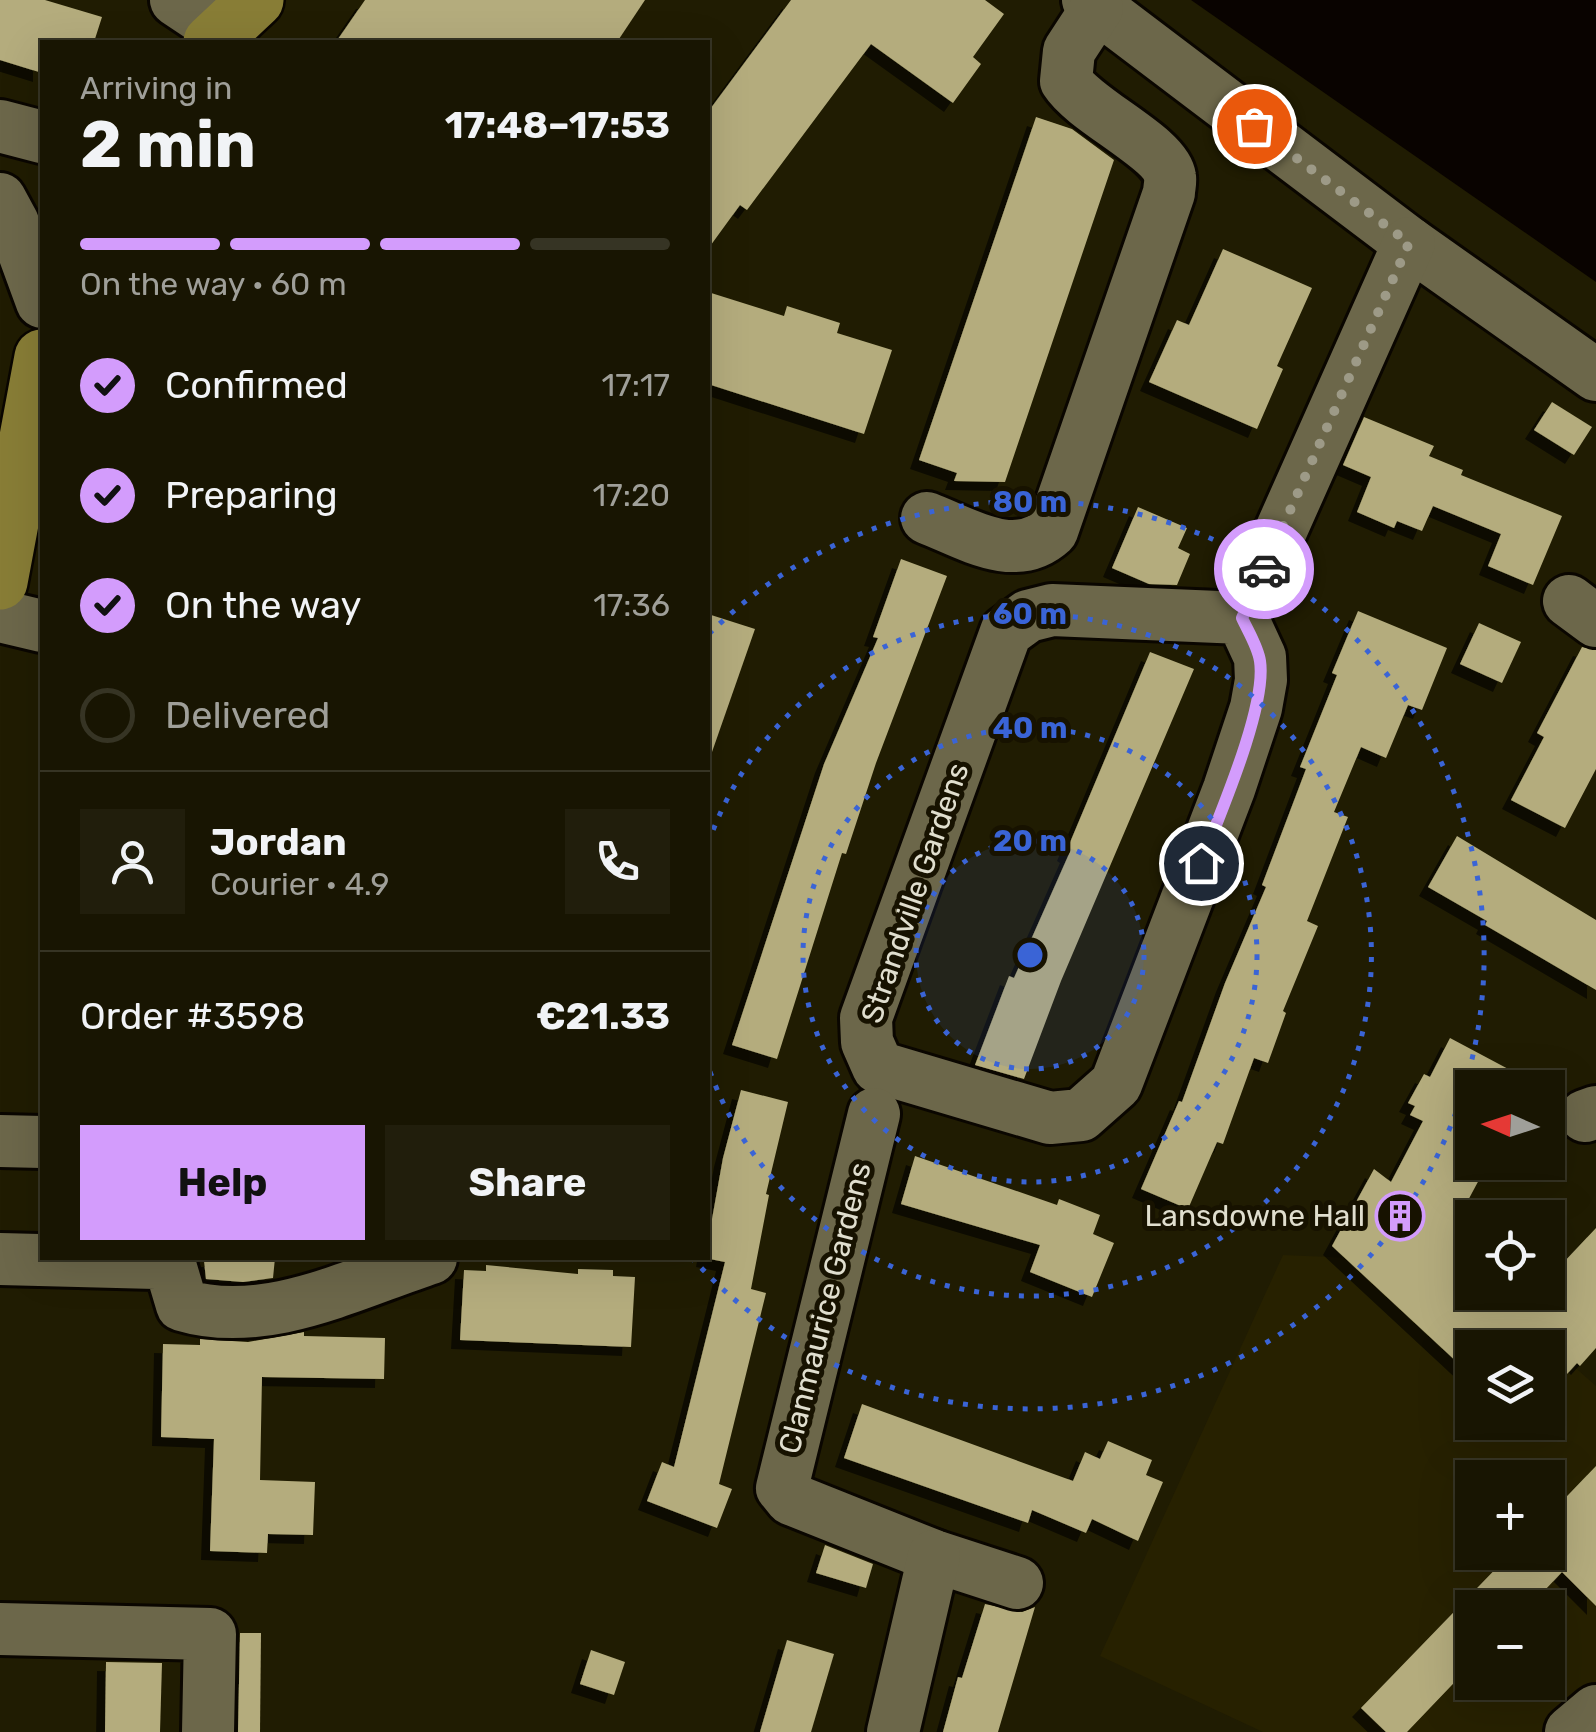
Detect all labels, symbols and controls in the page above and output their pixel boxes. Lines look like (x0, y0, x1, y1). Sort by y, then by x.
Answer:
text: Arriving in (80, 69, 232, 107)
pin (1212, 84, 1297, 169)
icon: bag (1227, 99, 1282, 154)
text: 17:48–17:53 (445, 102, 670, 148)
text: 2 min (80, 106, 256, 183)
text: On the way · 60 m (80, 265, 347, 303)
icon: check (80, 358, 135, 413)
text: Confirmed (165, 362, 348, 408)
text: 17:17 (602, 366, 670, 404)
icon: check (80, 468, 135, 523)
text: Preparing (165, 472, 338, 518)
text: 17:20 (593, 476, 670, 514)
text: 80 m (993, 484, 1067, 520)
courier (1214, 519, 1314, 619)
icon: car (1237, 542, 1292, 597)
icon: check (80, 578, 135, 633)
text: On the way (165, 582, 361, 628)
text: 17:36 (593, 586, 670, 624)
text: 60 m (993, 596, 1067, 632)
text: Delivered (165, 692, 330, 738)
text: 40 m (993, 710, 1067, 746)
street label: Strandville Gardens (854, 758, 976, 1028)
button: person (80, 809, 185, 914)
button: phone (565, 809, 670, 914)
text: Jordan (210, 819, 347, 865)
pin (1159, 821, 1244, 906)
text: 20 m (993, 823, 1067, 859)
icon: home (1174, 836, 1229, 891)
text: Courier · 4.9 (210, 865, 389, 903)
centre of rings (1012, 937, 1048, 973)
text: Order #3598 (80, 993, 305, 1039)
text: €21.33 (536, 993, 670, 1039)
north arrow (1455, 1070, 1565, 1180)
map controls (1455, 1070, 1565, 1700)
button: Help (80, 1125, 365, 1240)
button: Share (385, 1125, 670, 1240)
street label: Clanmaurice Gardens (771, 1159, 879, 1457)
building icon: Lansdowne Hall (1374, 1190, 1426, 1242)
place label: Lansdowne Hall (1144, 1198, 1365, 1234)
button: locate (1455, 1200, 1565, 1310)
button: layers (1455, 1330, 1565, 1440)
button: + (1455, 1460, 1565, 1570)
button: − (1455, 1590, 1565, 1700)

